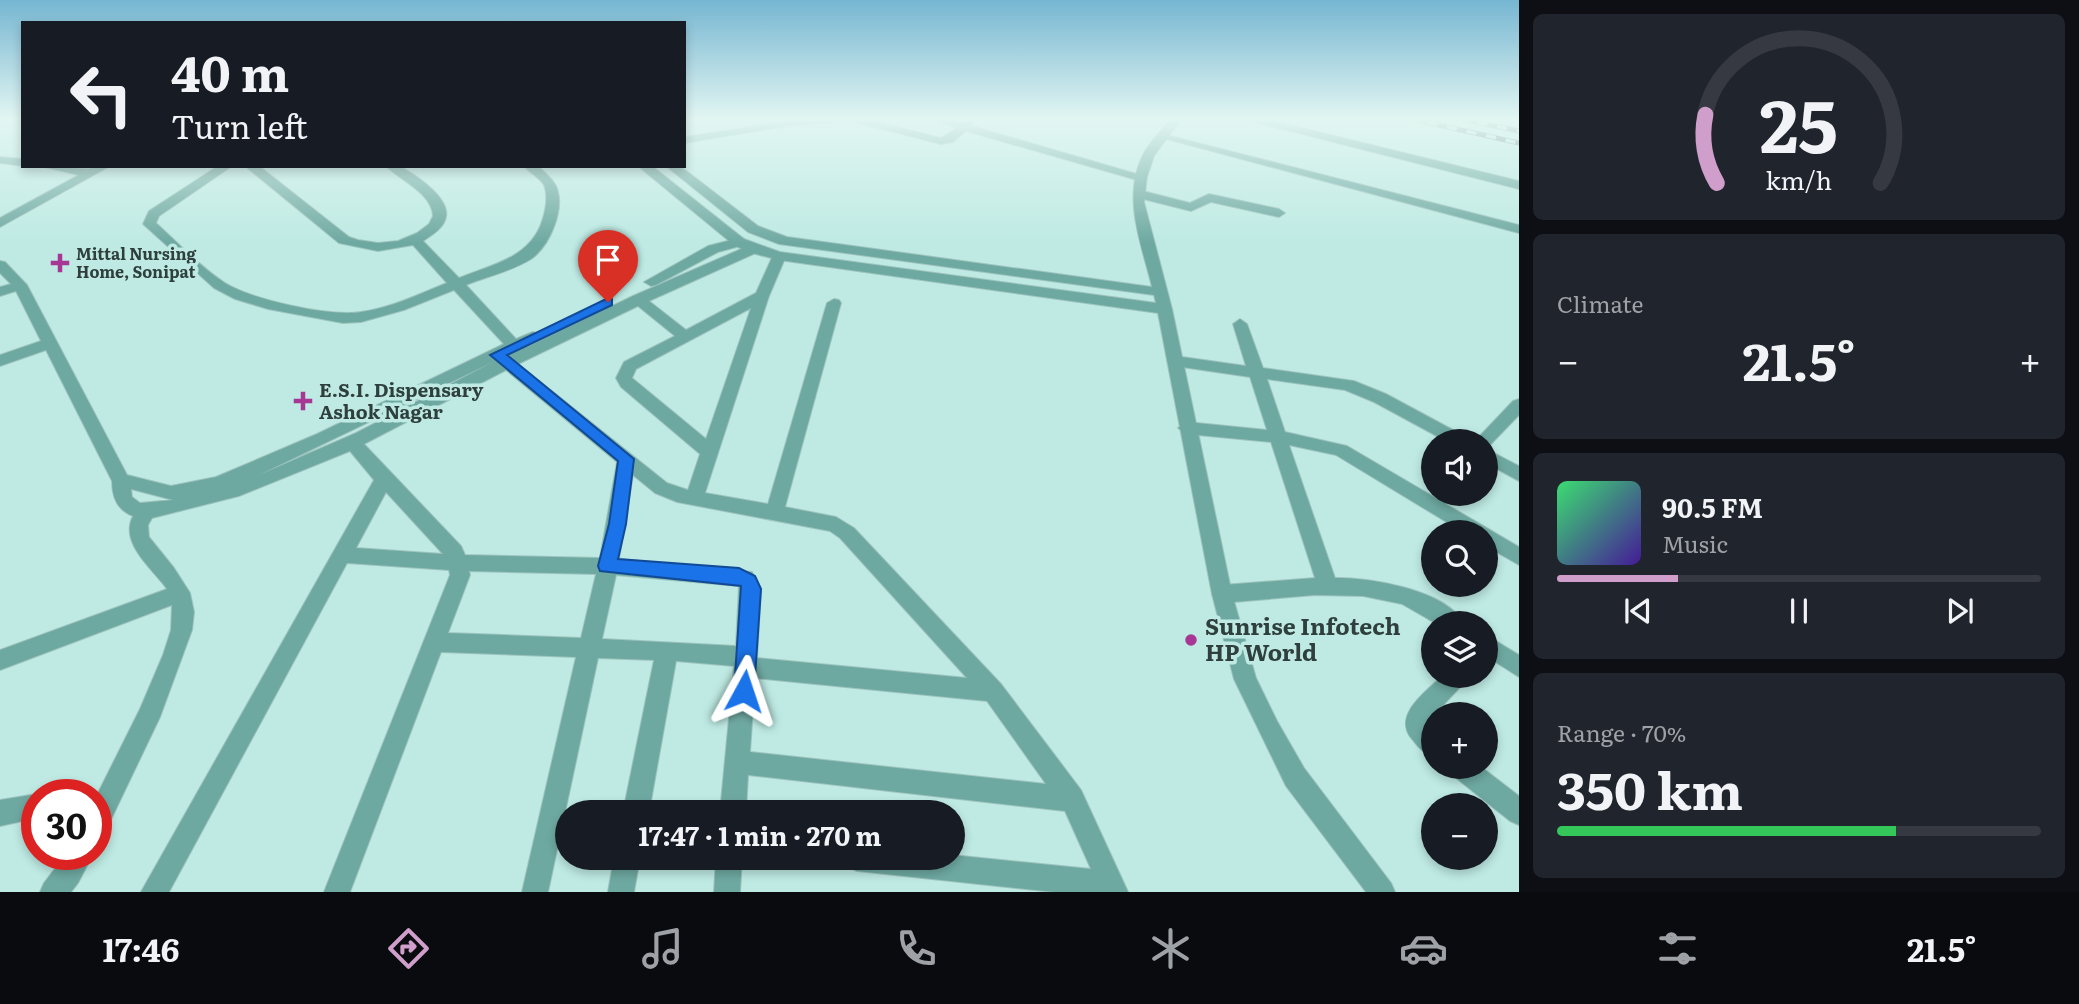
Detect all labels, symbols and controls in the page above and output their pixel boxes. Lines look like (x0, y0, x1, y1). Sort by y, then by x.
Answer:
text: 40 m (171, 34, 289, 107)
icon: left (56, 49, 147, 140)
text: 25 (1760, 67, 1838, 175)
text: Turn left (171, 101, 308, 149)
text: km/h (1766, 161, 1832, 198)
pin (578, 230, 638, 302)
place label: Mittal Nursing Home, Sonipat (76, 241, 197, 283)
icon: arrive (589, 241, 627, 279)
marker: Mittal Nursing Home, Sonipat (50, 253, 70, 273)
text: Climate (1557, 286, 1643, 320)
text: 21.5° (1742, 320, 1856, 397)
text: − (1557, 330, 1579, 387)
text: + (2019, 330, 2041, 387)
place label: E.S.I. Dispensary Ashok Nagar (319, 375, 484, 425)
marker: E.S.I. Dispensary Ashok Nagar (293, 391, 313, 411)
map controls (1421, 429, 1498, 870)
button: sound (1421, 429, 1498, 506)
text: 90.5 FM (1662, 487, 1763, 526)
button: search (1421, 520, 1498, 597)
text: Music (1662, 526, 1728, 560)
icon: previous (1619, 592, 1657, 630)
icon: pause (1780, 592, 1818, 630)
icon: next (1941, 592, 1979, 630)
place label: Sunrise Infotech HP World (1205, 608, 1401, 668)
button: layers (1421, 611, 1498, 688)
marker: Sunrise Infotech HP World (1183, 632, 1199, 648)
position arrow (707, 654, 781, 728)
button: + (1421, 702, 1498, 779)
text: Range · 70% (1557, 715, 1686, 749)
text: 350 km (1557, 749, 1743, 826)
speed limit sign: 30 (21, 779, 112, 870)
button: − (1421, 793, 1498, 870)
text: 17:47 · 1 min · 270 m (639, 815, 881, 854)
text: 17:46 (102, 924, 180, 972)
icon: directions (384, 924, 433, 973)
icon: music (638, 924, 687, 973)
icon: phone (892, 924, 941, 973)
icon: climate (1146, 924, 1195, 973)
icon: car (1399, 924, 1448, 973)
icon: filters (1653, 924, 1702, 973)
text: 21.5° (1907, 924, 1977, 972)

